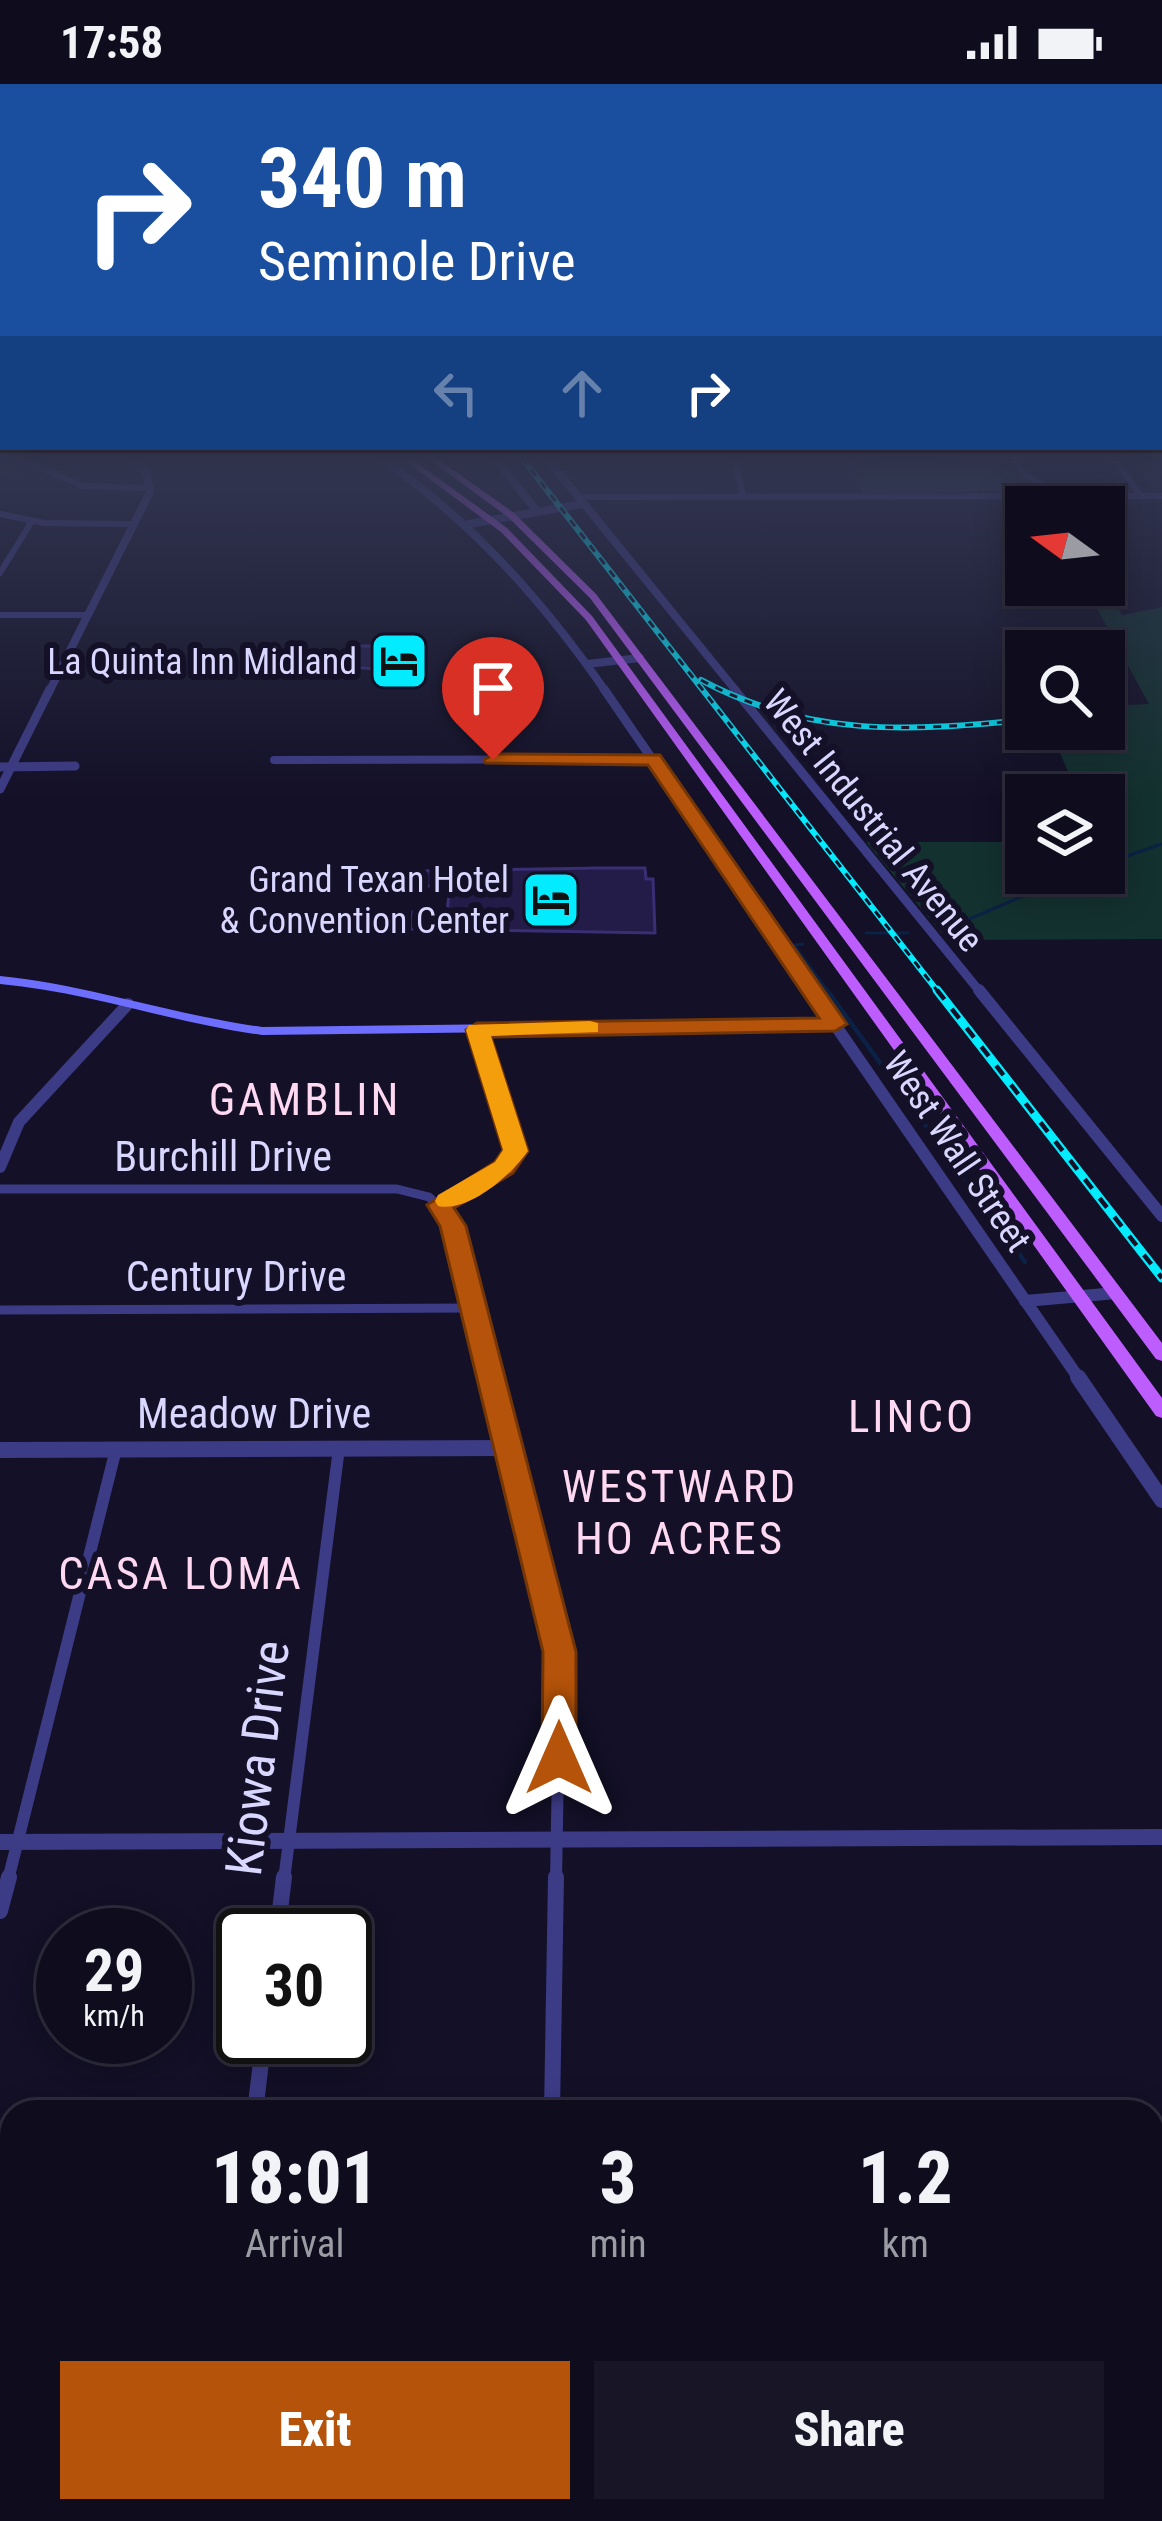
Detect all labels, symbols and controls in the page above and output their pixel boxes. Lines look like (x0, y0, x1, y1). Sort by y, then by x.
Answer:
text: 17:58 (60, 16, 163, 69)
text: 340 m (258, 129, 467, 228)
icon: right (60, 132, 216, 288)
text: Seminole Drive (258, 230, 575, 293)
icon: left (423, 360, 489, 426)
icon: ahead (549, 360, 615, 426)
icon: right (675, 360, 741, 426)
north arrow (1005, 486, 1125, 606)
map controls (1005, 486, 1125, 894)
hotel icon: La Quinta Inn Midland (368, 630, 430, 692)
button: search (1005, 630, 1125, 750)
pin (442, 637, 544, 760)
place label: La Quinta Inn Midland (47, 641, 357, 683)
icon: arrive (460, 655, 526, 721)
street label: West Industrial Avenue (755, 681, 992, 960)
button: layers (1005, 774, 1125, 894)
place label: Grand Texan Hotel & Convention Center (220, 859, 509, 942)
hotel icon: Grand Texan Hotel & Convention Center (520, 869, 582, 931)
street label: West Wall Street (875, 1044, 1040, 1260)
district label: GAMBLIN (209, 1073, 401, 1126)
street label: Burchill Drive (114, 1132, 332, 1181)
street label: Century Drive (126, 1252, 346, 1301)
street label: Meadow Drive (137, 1389, 371, 1438)
district label: LINCO (848, 1390, 976, 1443)
district label: WESTWARD HO ACRES (562, 1460, 798, 1565)
district label: CASA LOMA (58, 1547, 304, 1600)
street label: Kiowa Drive (214, 1637, 301, 1879)
position arrow (496, 1695, 622, 1821)
speed limit sign: 30 (216, 1908, 372, 2064)
text: 29 (84, 1935, 144, 2006)
text: km/h (83, 1998, 145, 2033)
text: 18:01 (211, 2136, 378, 2221)
text: 3 (600, 2136, 636, 2221)
text: 1.2 (858, 2136, 953, 2221)
text: Arrival (245, 2221, 344, 2267)
text: min (589, 2221, 647, 2267)
text: km (882, 2221, 929, 2267)
button: Exit (60, 2361, 570, 2499)
button: Share (594, 2361, 1104, 2499)

